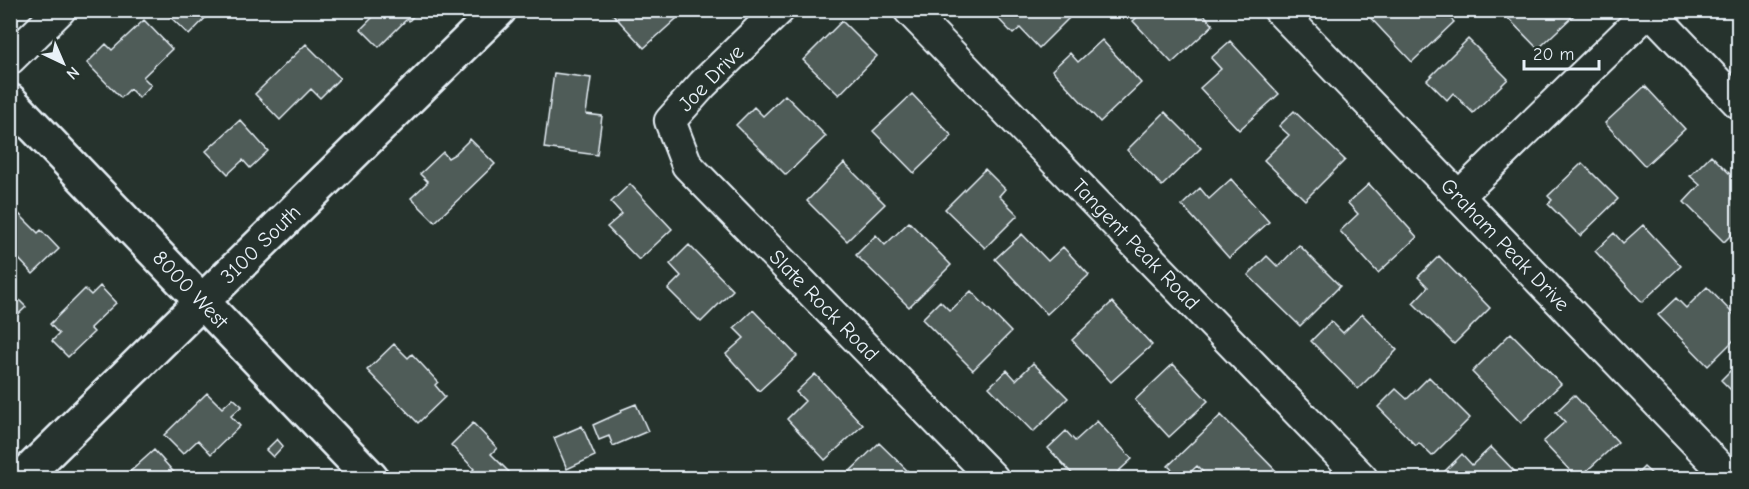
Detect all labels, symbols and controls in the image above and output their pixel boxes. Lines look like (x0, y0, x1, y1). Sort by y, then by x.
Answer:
north arrow (33, 33, 93, 93)
scale bar (1524, 33, 1599, 71)
street label: Joe Drive (673, 40, 749, 116)
text: 20 m (1533, 44, 1574, 65)
text: N (63, 63, 83, 83)
street label: Graham Peak Drive (1436, 173, 1575, 316)
street label: Tangent Peak Road (1067, 174, 1204, 315)
street label: 3100 South (215, 200, 305, 288)
street label: Slate Rock Road (765, 245, 884, 366)
street label: 8000 West (148, 246, 234, 334)

